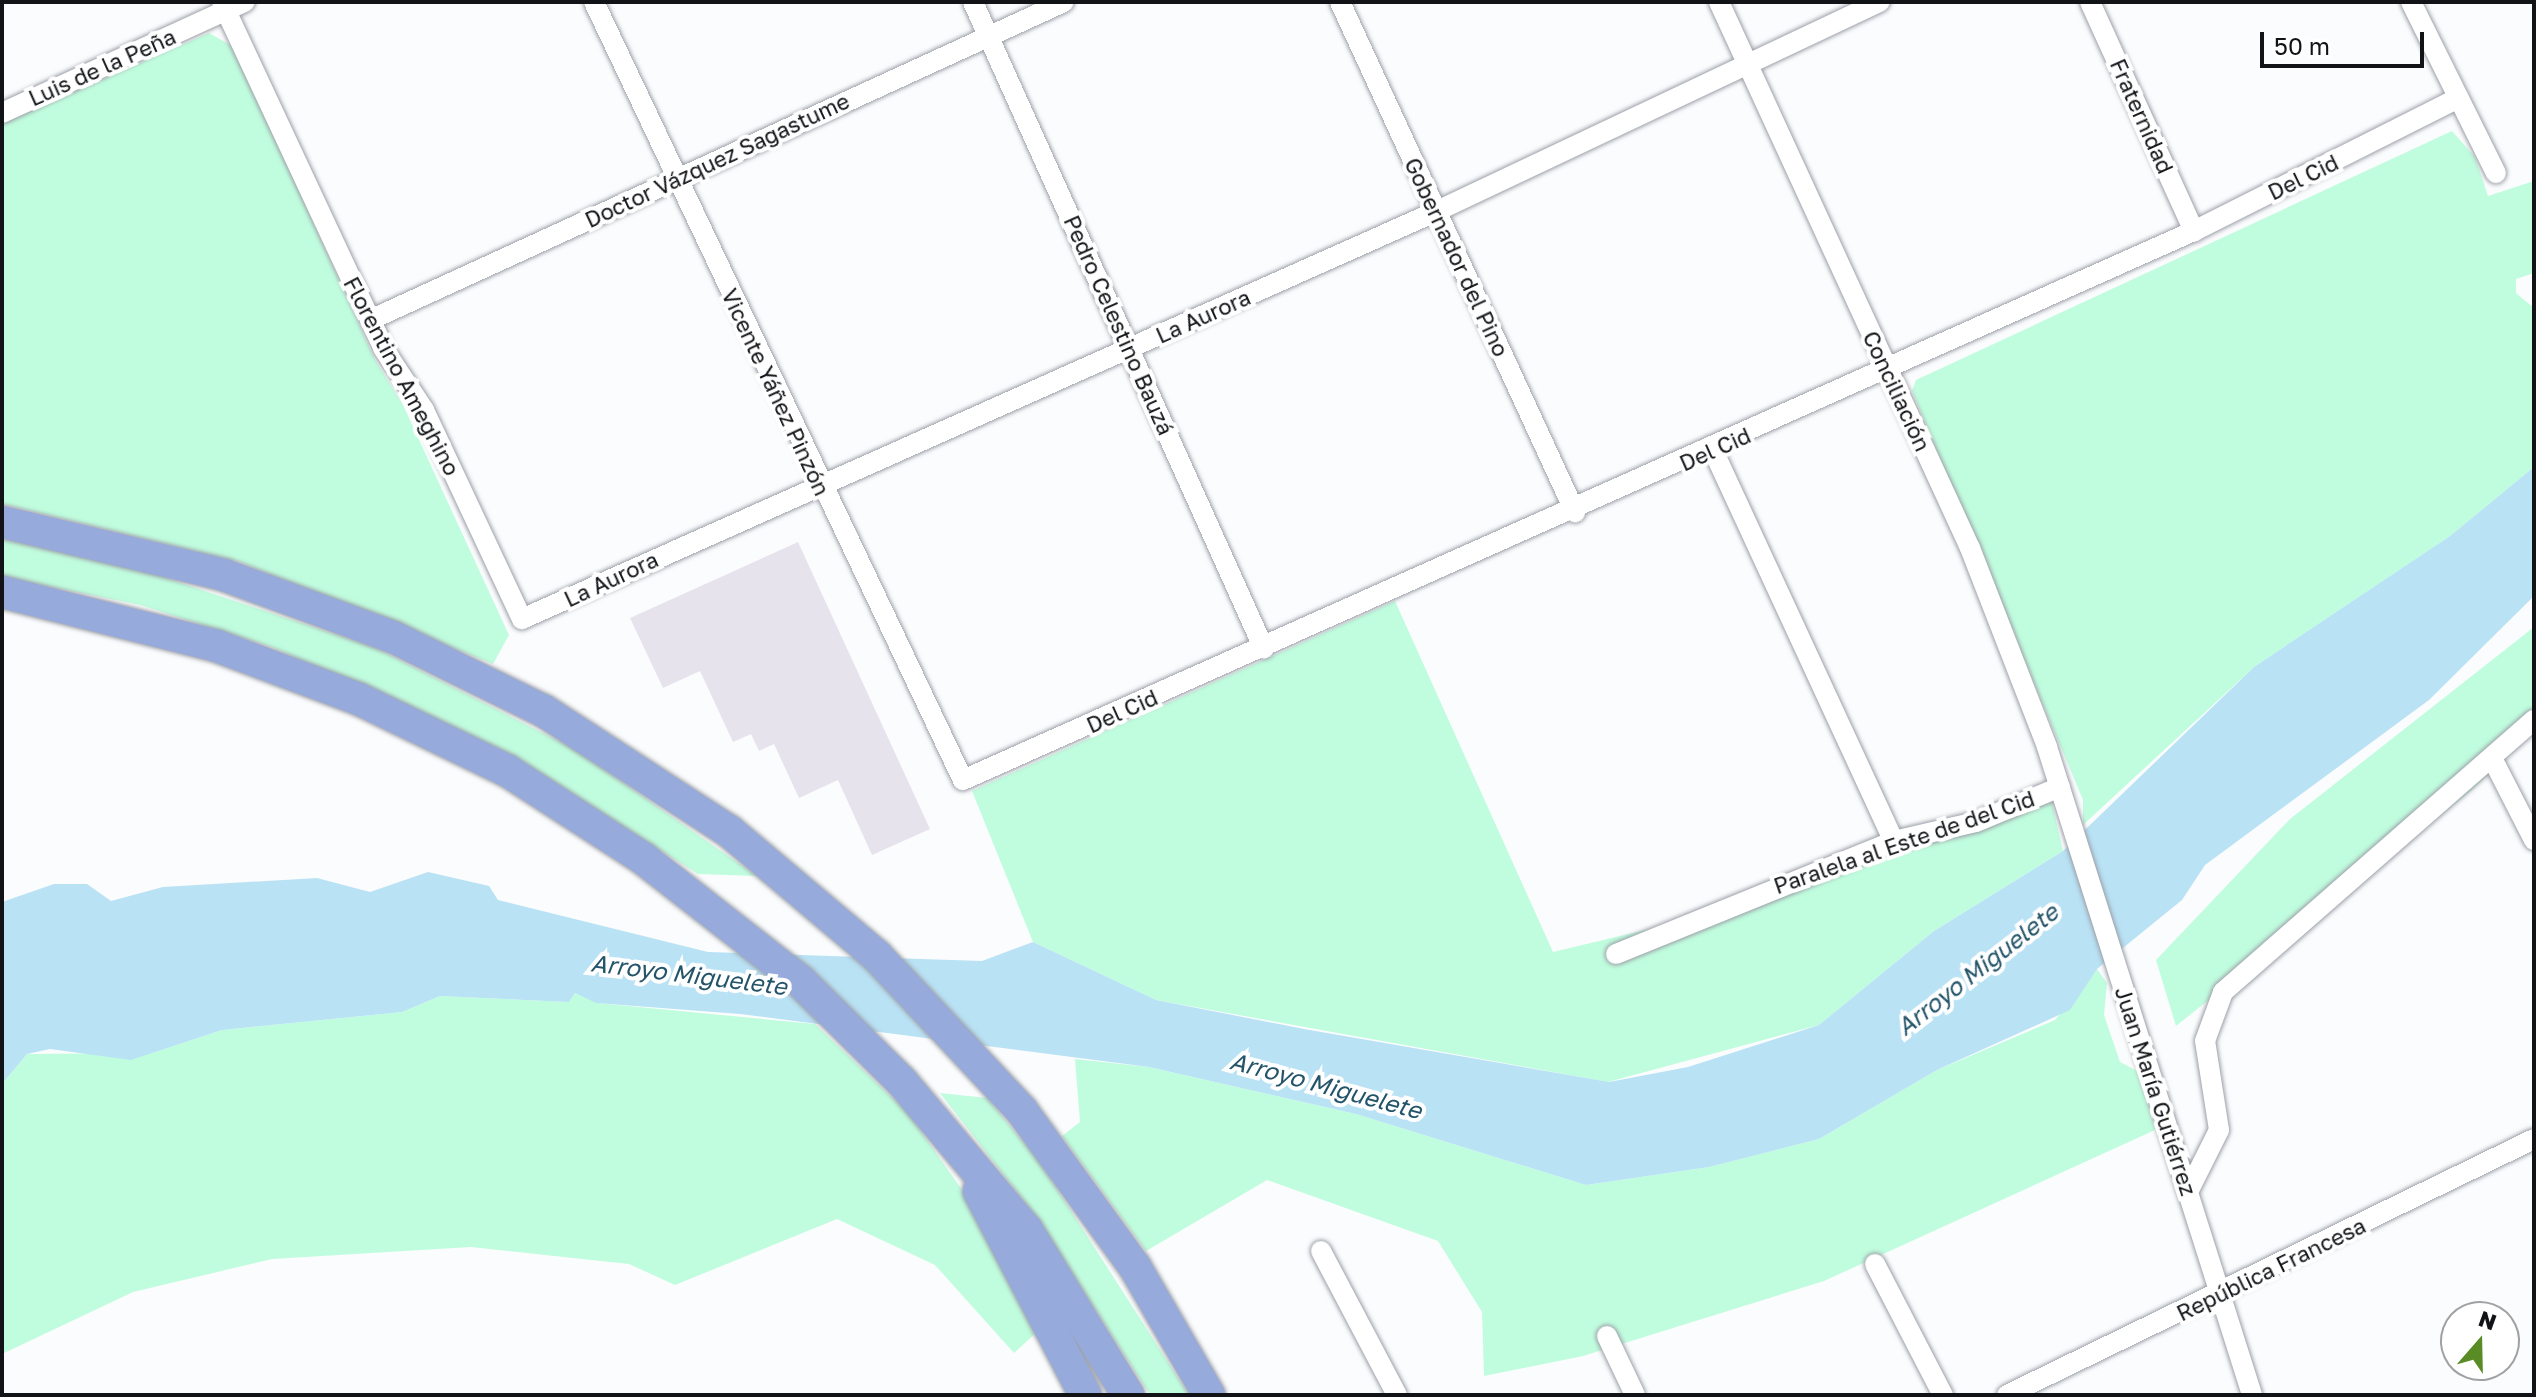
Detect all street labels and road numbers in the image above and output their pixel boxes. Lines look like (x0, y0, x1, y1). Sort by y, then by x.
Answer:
street label: Luis de la Peña (24, 23, 180, 111)
street label: Fraternidad (2105, 55, 2179, 177)
street label: Doctor Vázquez Sagastume (581, 87, 853, 233)
street label: Del Cid (2263, 149, 2343, 205)
street label: Gobernador del Pino (1399, 153, 1515, 361)
street label: Pedro Celestino Bauzá (1059, 211, 1179, 439)
street label: Florentino Ameghino (338, 272, 466, 480)
street label: La Aurora (1152, 283, 1254, 349)
street label: Vicente Yáñez Pinzón (716, 284, 836, 500)
street label: Conciliación (1858, 327, 1936, 455)
street label: Del Cid (1675, 422, 1755, 476)
street label: La Aurora (560, 546, 662, 612)
street label: Del Cid (1082, 684, 1162, 738)
street label: Paralela al Este de del Cid (1770, 785, 2038, 899)
street label: Juan María Gutiérrez (2110, 983, 2202, 1199)
street label: República Francesa (2172, 1212, 2370, 1326)

